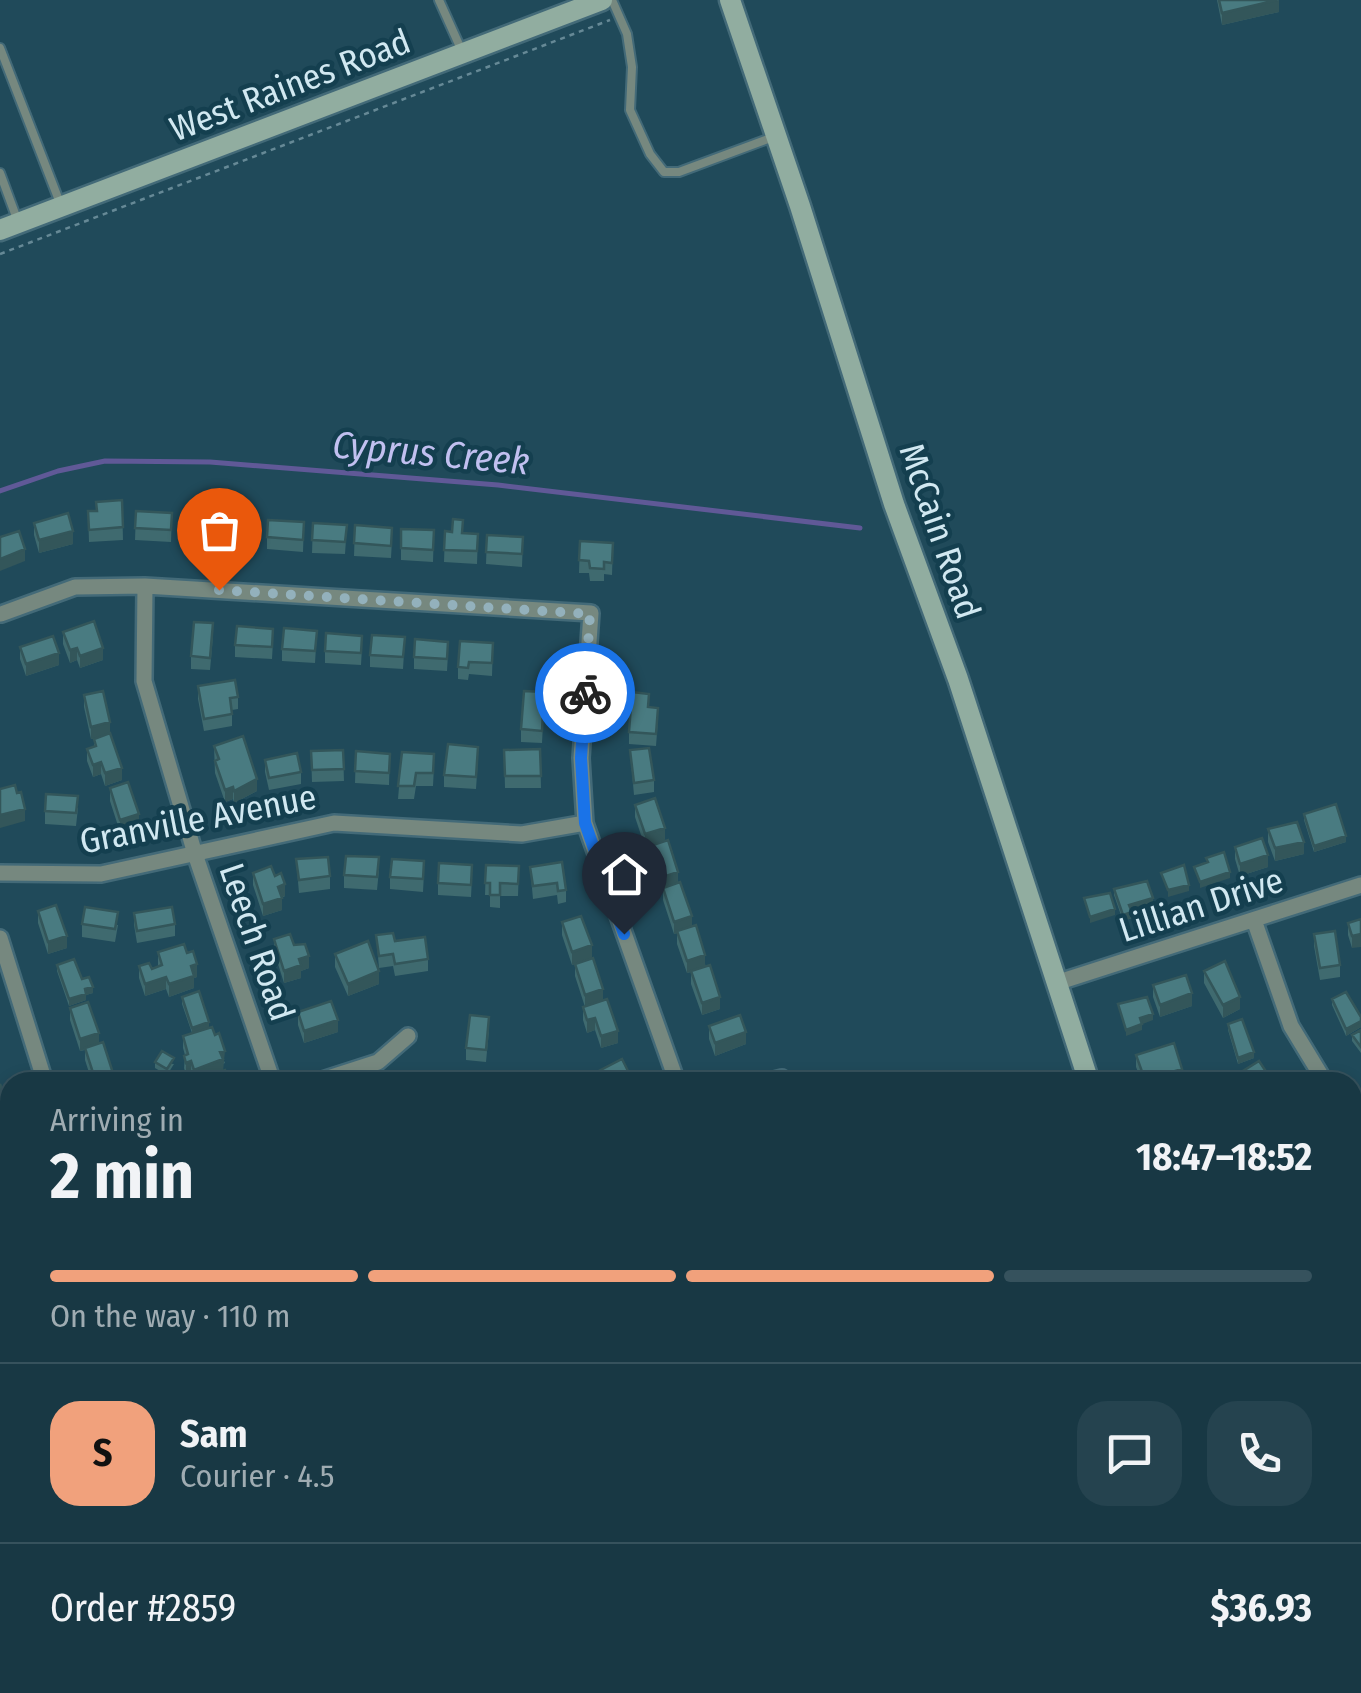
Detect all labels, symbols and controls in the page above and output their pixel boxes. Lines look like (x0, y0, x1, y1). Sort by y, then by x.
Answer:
street label: West Raines Road (164, 20, 416, 150)
water label: Cyprus Creek (331, 421, 531, 485)
street label: McCain Road (890, 438, 990, 624)
pin (177, 488, 262, 591)
icon: bag (192, 503, 247, 558)
courier (535, 643, 635, 743)
icon: bike (558, 666, 613, 721)
street label: Granville Avenue (76, 775, 320, 863)
pin (582, 832, 667, 935)
icon: home (597, 847, 652, 902)
street label: Leech Road (211, 858, 303, 1026)
street label: Lillian Drive (1114, 859, 1288, 951)
text: Arriving in (50, 1101, 184, 1139)
text: 18:47–18:52 (1136, 1134, 1312, 1180)
text: 2 min (50, 1137, 194, 1215)
text: On the way · 110 m (50, 1297, 290, 1335)
button: chat (1077, 1401, 1182, 1506)
button: phone (1207, 1401, 1312, 1506)
text: Sam (180, 1411, 248, 1457)
text: S (93, 1430, 112, 1476)
text: Courier · 4.5 (180, 1457, 335, 1495)
text: Order #2859 (50, 1585, 236, 1631)
text: $36.93 (1211, 1585, 1312, 1631)

